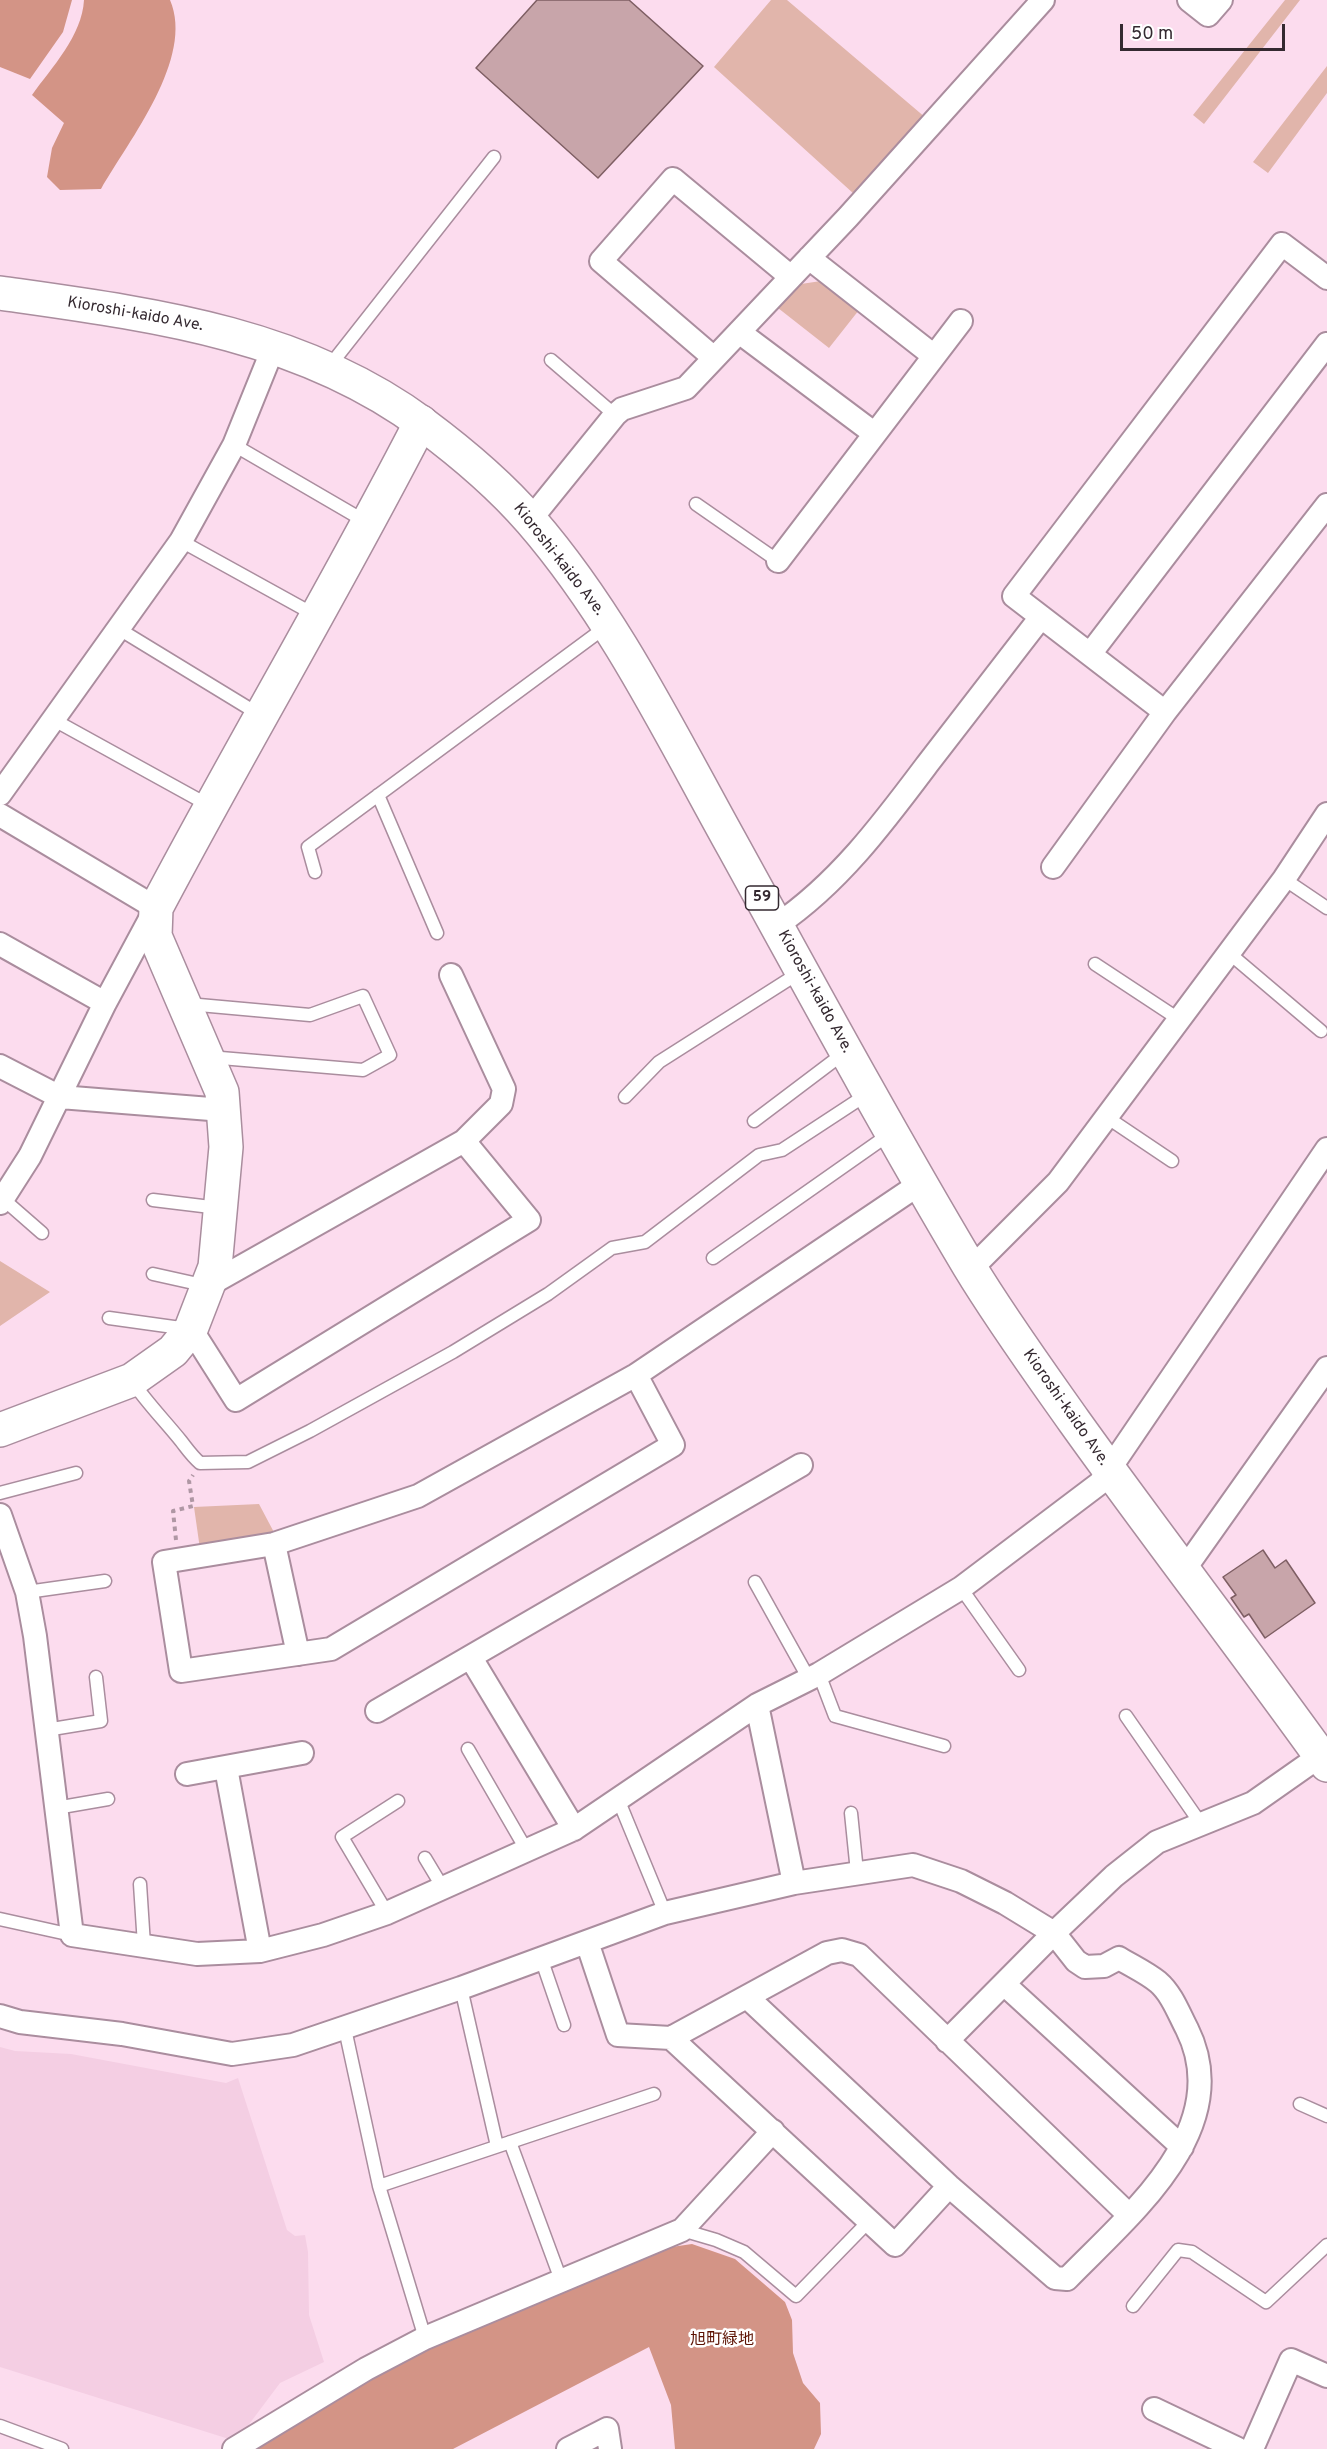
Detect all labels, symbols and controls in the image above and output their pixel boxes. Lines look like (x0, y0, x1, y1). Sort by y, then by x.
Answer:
scale bar (1123, 12, 1288, 50)
text: 50 m (1131, 23, 1173, 46)
street label: Kioroshi-kaido Ave. (66, 294, 204, 336)
street label: Kioroshi-kaido Ave. (508, 500, 608, 620)
road number: 59 (746, 886, 778, 910)
street label: Kioroshi-kaido Ave. (772, 927, 856, 1057)
street label: Kioroshi-kaido Ave. (1018, 1346, 1112, 1470)
park label: 旭町緑地 (690, 2331, 754, 2351)

